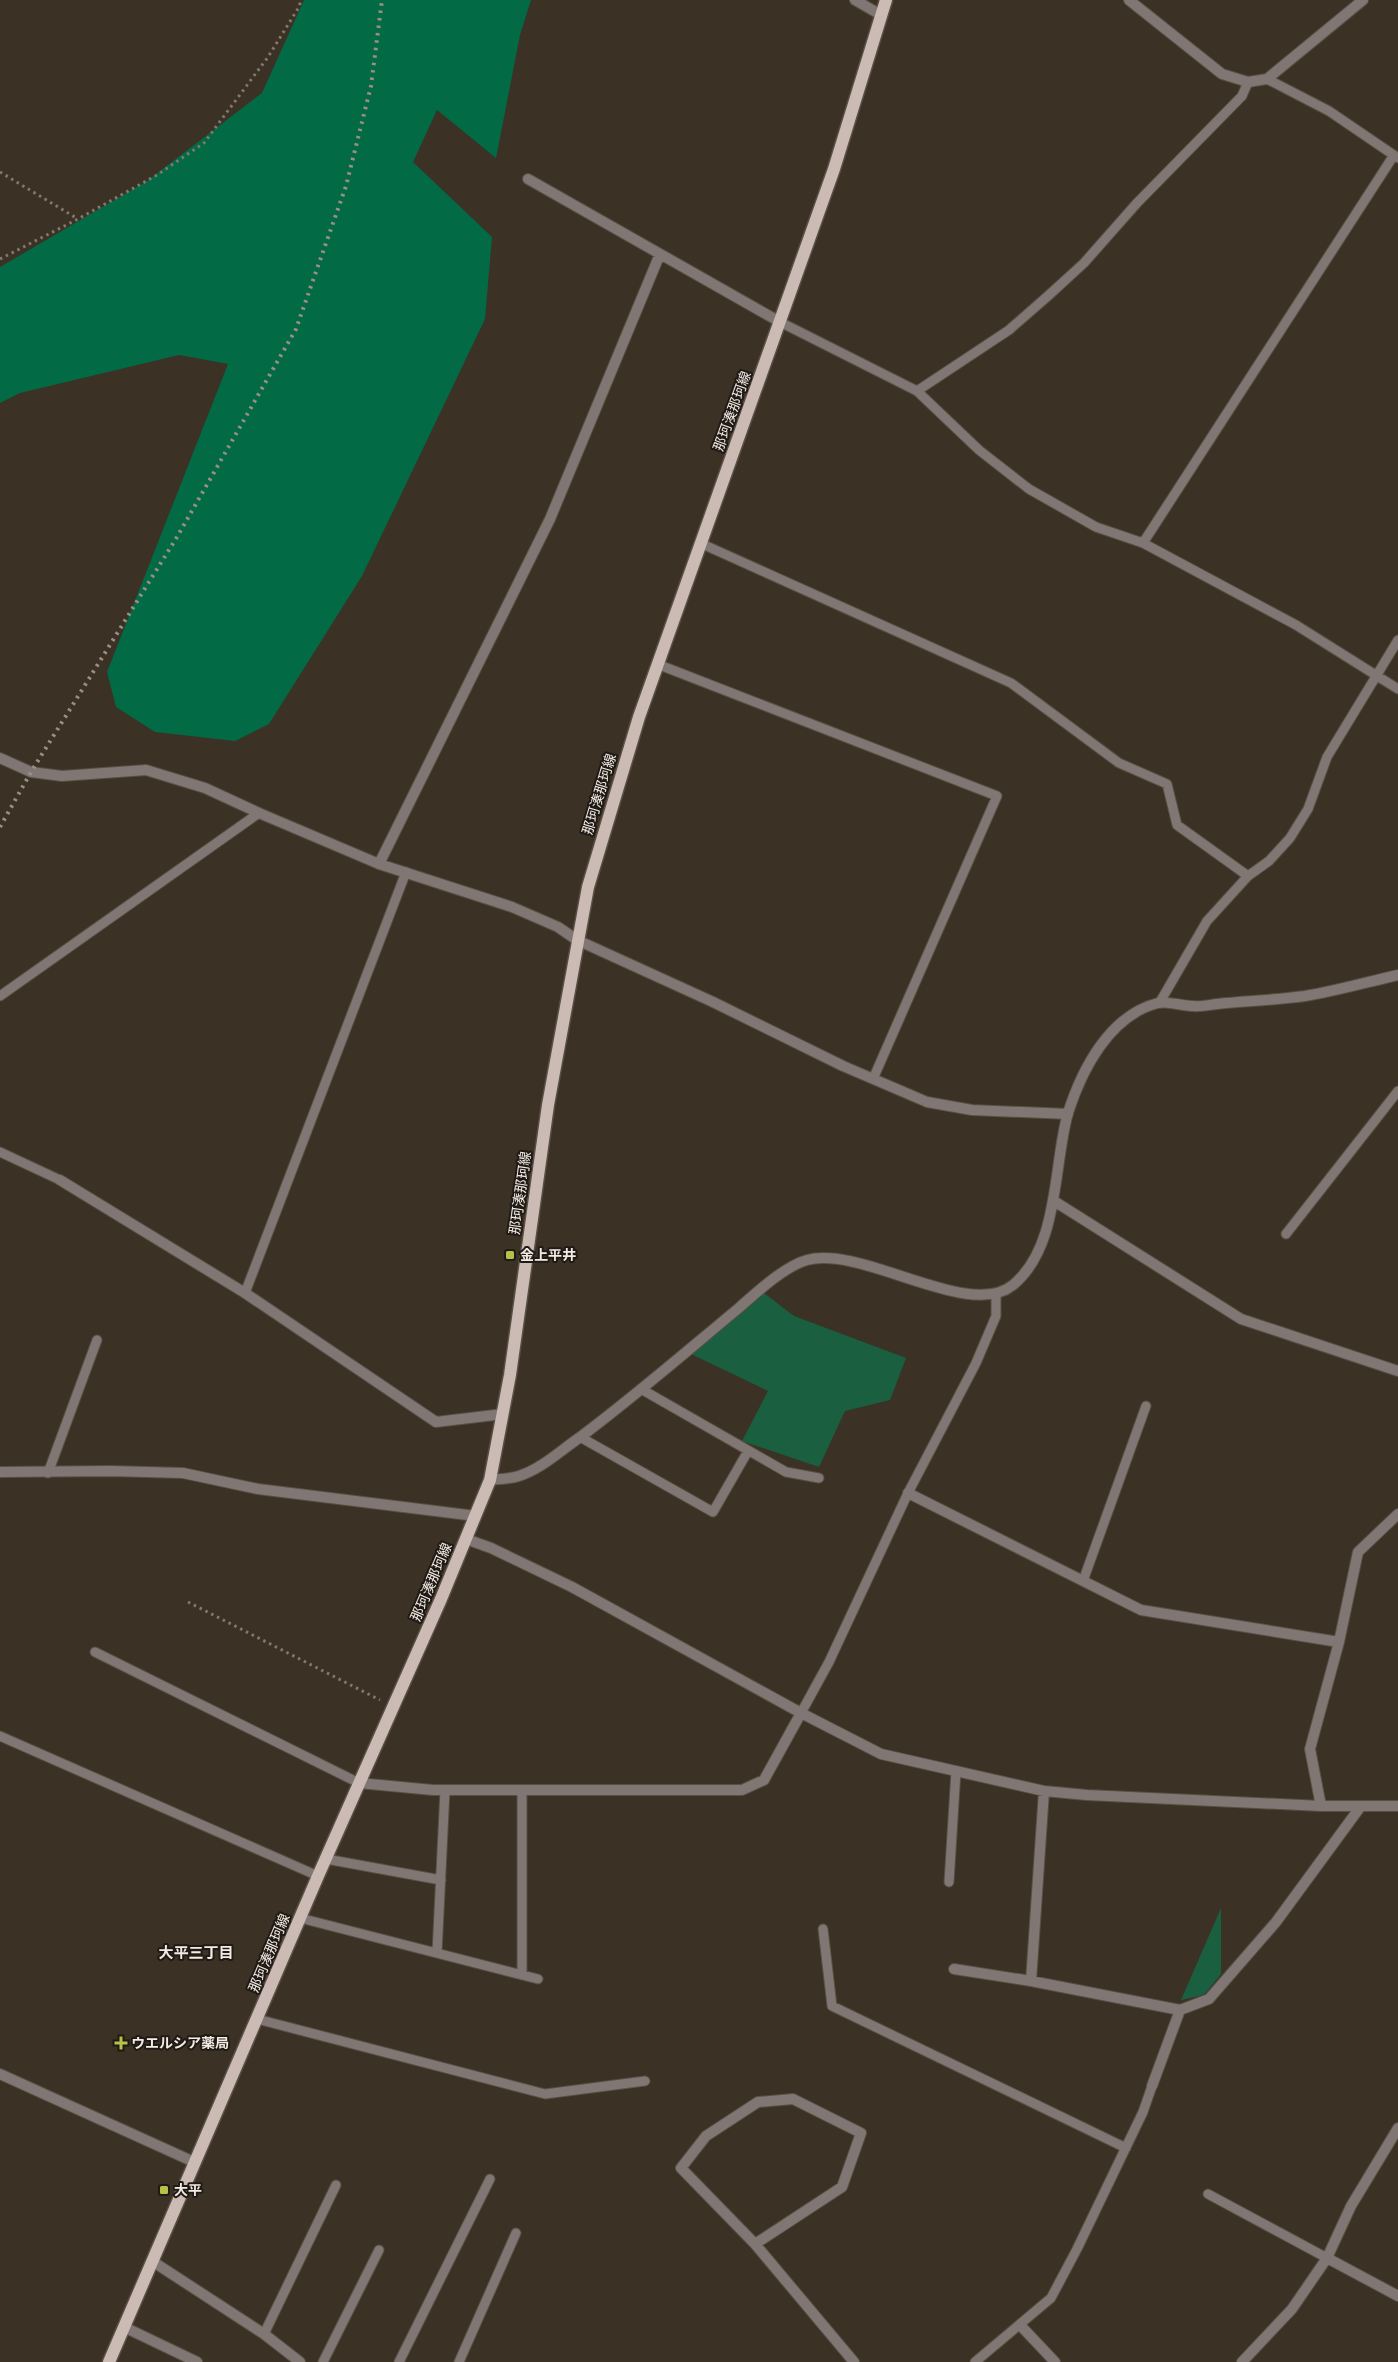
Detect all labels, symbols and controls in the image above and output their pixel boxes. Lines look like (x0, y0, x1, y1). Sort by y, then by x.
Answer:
street label: 那珂湊那珂線 (710, 369, 754, 453)
street label: 那珂湊那珂線 (579, 751, 619, 837)
street label: 那珂湊那珂線 (506, 1150, 534, 1236)
place label: 金上平井 (520, 1247, 576, 1263)
marker: 金上平井 (504, 1249, 516, 1261)
street label: 那珂湊那珂線 (407, 1540, 455, 1624)
street label: 那珂湊那珂線 (245, 1911, 293, 1995)
district label: 大平三丁目 (158, 1944, 234, 1961)
place label: ウエルシア薬局 (131, 2035, 229, 2051)
marker: ウエルシア薬局 (115, 2037, 127, 2049)
place label: 大平 (174, 2182, 202, 2198)
marker: 大平 (158, 2184, 170, 2196)

